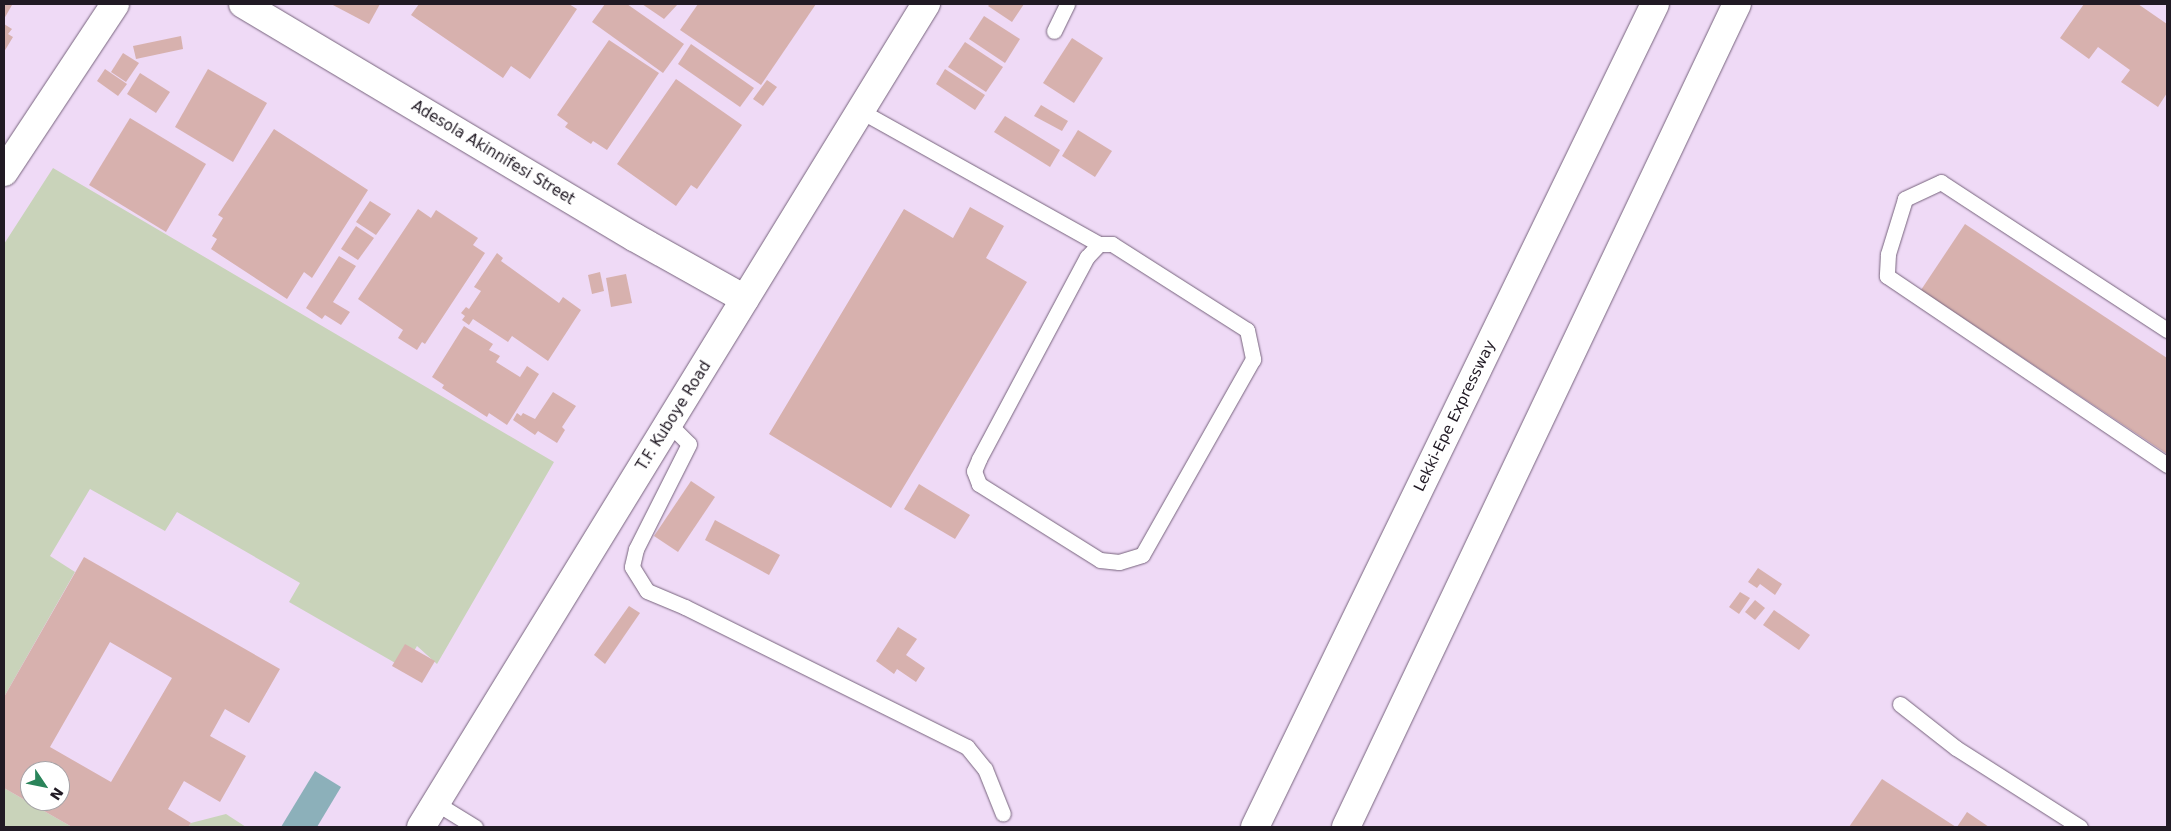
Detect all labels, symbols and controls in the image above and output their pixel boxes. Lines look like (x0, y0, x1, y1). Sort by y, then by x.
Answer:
street label: Adesola Akinnifesi Street (408, 97, 578, 209)
street label: Lekki-Epe Expressway (1410, 337, 1500, 495)
street label: T.F. Kuboye Road (633, 358, 715, 474)
north arrow (20, 761, 70, 811)
text: N (47, 784, 67, 803)

